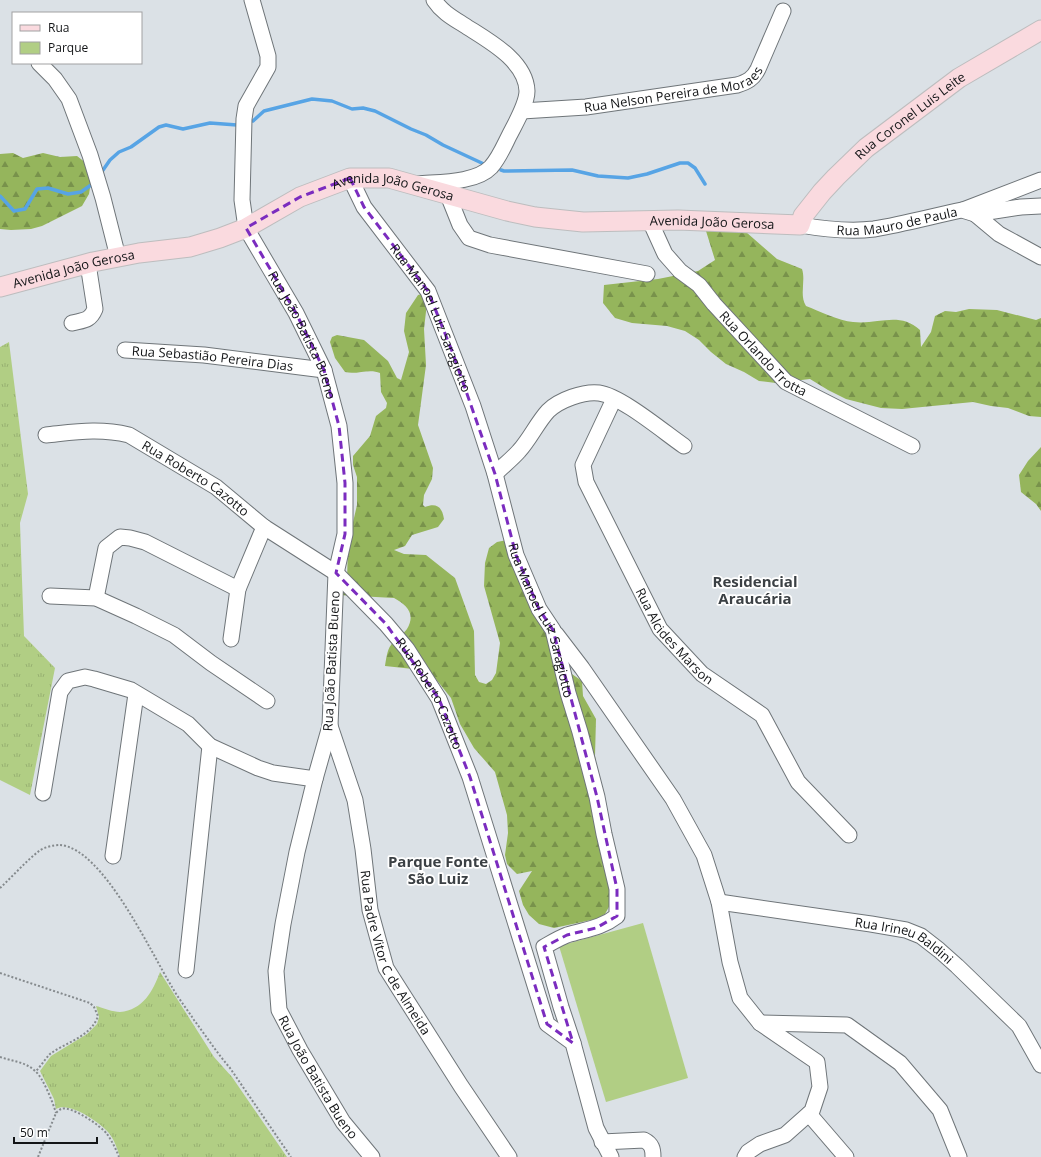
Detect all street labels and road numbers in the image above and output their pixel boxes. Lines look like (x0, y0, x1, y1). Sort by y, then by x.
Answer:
street label: Rua Nelson Pereira de Moraes (583, 63, 767, 116)
street label: Rua Coronel Luis Leite (851, 67, 968, 163)
street label: Avenida João Gerosa (329, 169, 456, 205)
street label: Rua Mauro de Paula (836, 202, 959, 239)
street label: Avenida João Gerosa (649, 211, 775, 233)
street label: Rua Manoel Luiz Saragiotto (386, 240, 476, 395)
street label: Avenida João Gerosa (11, 245, 136, 292)
street label: Rua João Batista Bueno (264, 267, 340, 401)
street label: Rua Orlando Trotta (715, 307, 810, 400)
street label: Rua Sebastião Pereira Dias (131, 341, 294, 375)
street label: Rua Roberto Cazotto (139, 436, 253, 520)
street label: Rua Manoel Luiz Saragiotto (504, 541, 578, 700)
street label: Rua Alcides Marson (632, 585, 717, 688)
street label: Rua João Batista Bueno (318, 590, 344, 732)
street label: Rua Roberto Cazotto (392, 634, 467, 752)
street label: Rua Padre Vitor C de Almeida (357, 869, 435, 1038)
street label: Rua Irineu Baldini (854, 913, 957, 968)
street label: Rua João Batista Bueno (274, 1012, 362, 1143)

